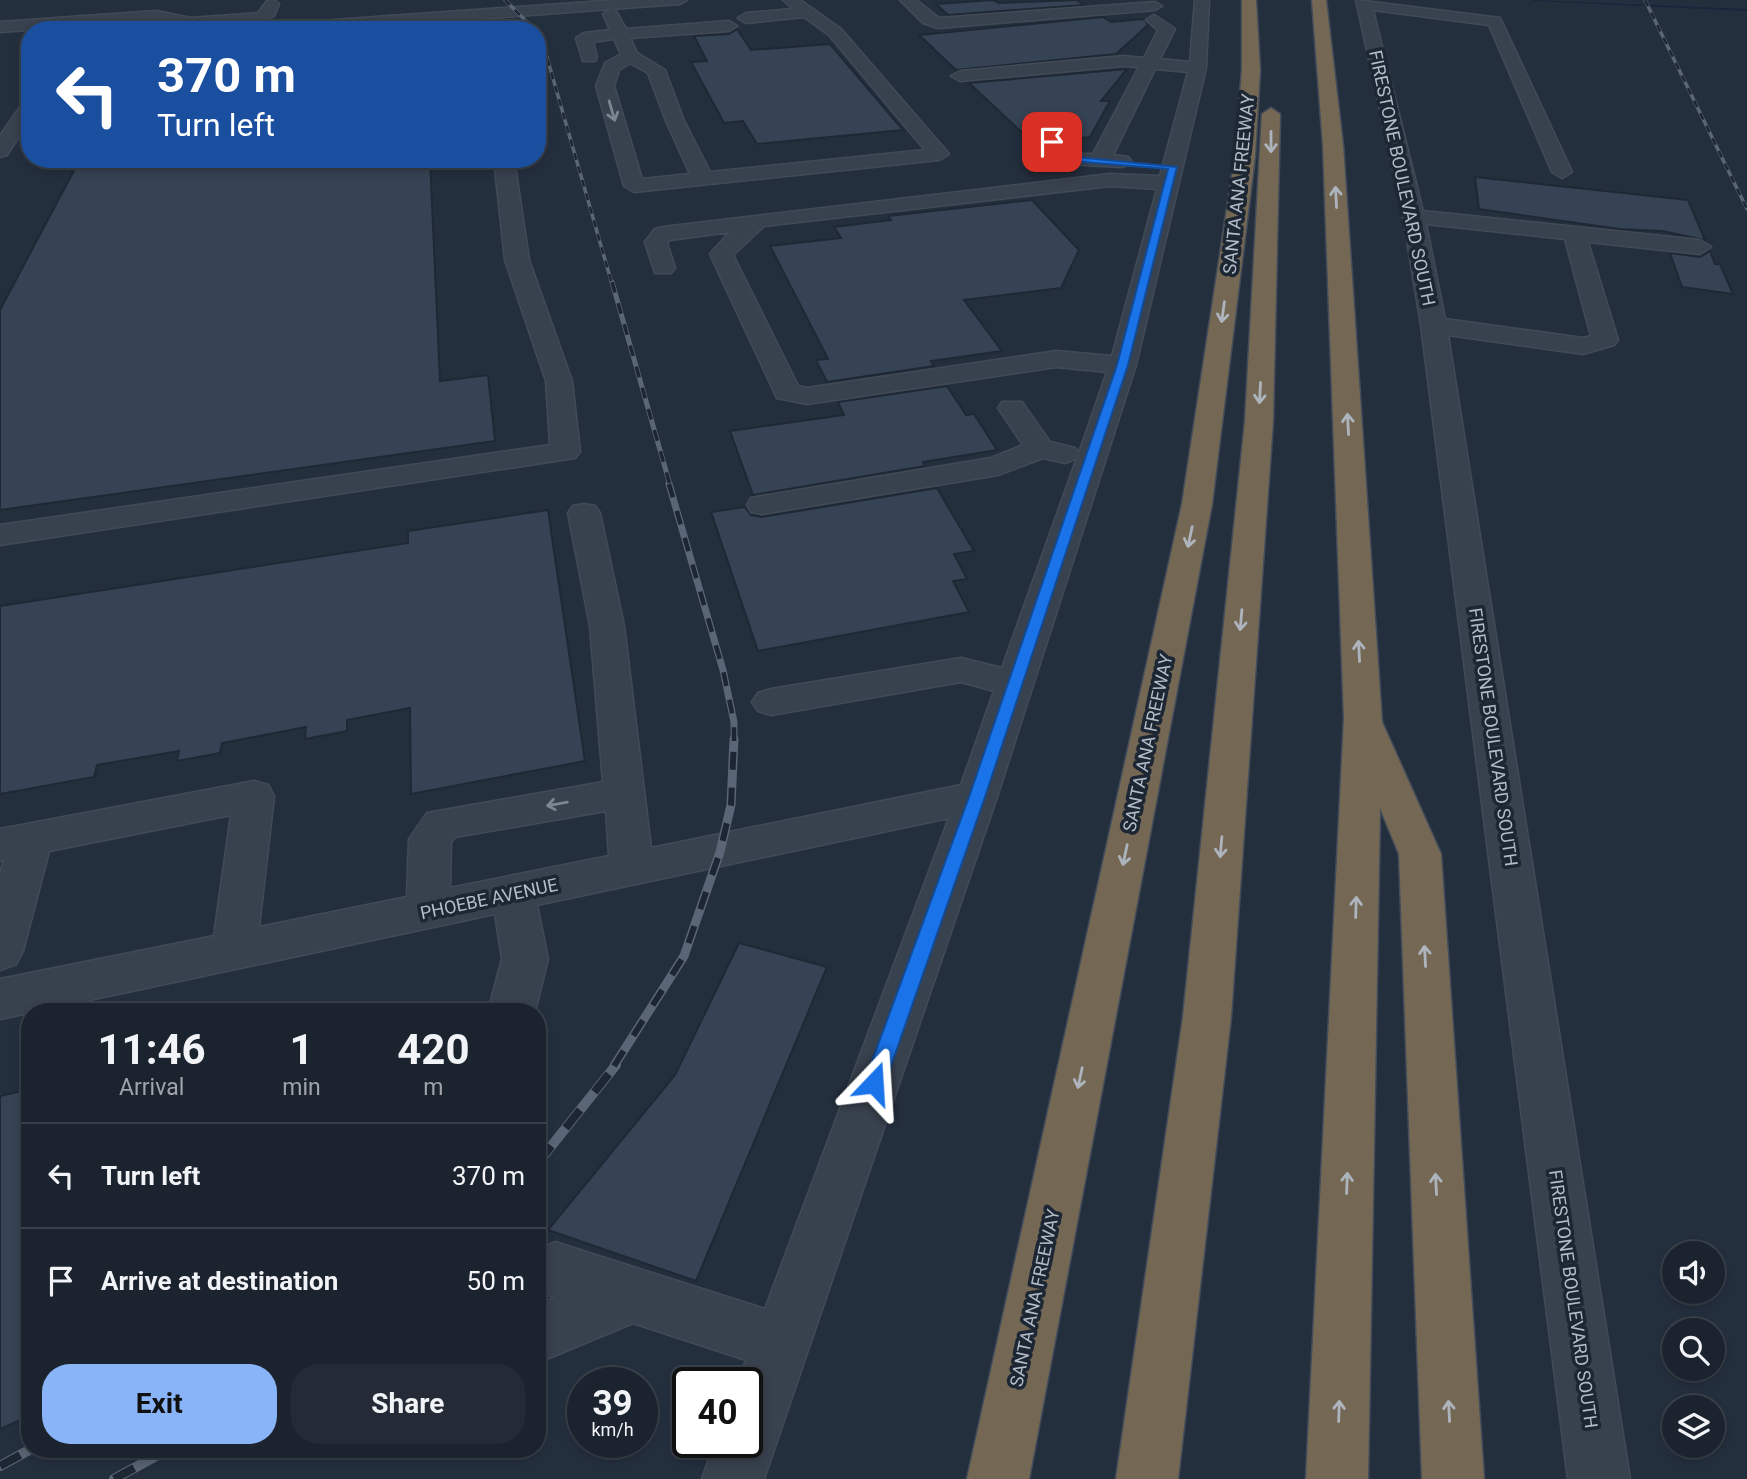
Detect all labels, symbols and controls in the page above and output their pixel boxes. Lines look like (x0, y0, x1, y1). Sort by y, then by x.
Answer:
text: 370 m (157, 47, 296, 104)
street label: FIRESTONE BOULEVARD SOUTH (1365, 48, 1440, 308)
icon: left (42, 49, 133, 140)
street label: SANTA ANA FREEWAY (1219, 93, 1258, 275)
one-way arrow (607, 100, 620, 122)
text: Turn left (157, 106, 275, 144)
pin (1022, 112, 1082, 172)
icon: arrive (1033, 123, 1071, 161)
one-way arrow (1264, 130, 1278, 153)
one-way arrow (1329, 186, 1342, 209)
one-way arrow (1217, 300, 1230, 322)
one-way arrow (1253, 382, 1266, 405)
one-way arrow (1341, 413, 1354, 436)
one-way arrow (1183, 525, 1197, 548)
street label: FIRESTONE BOULEVARD SOUTH (1465, 606, 1522, 867)
one-way arrow (1234, 608, 1247, 631)
one-way arrow (1352, 641, 1365, 663)
street label: SANTA ANA FREEWAY (1118, 652, 1177, 834)
one-way arrow (546, 798, 569, 811)
one-way arrow (1214, 835, 1227, 858)
one-way arrow (1118, 843, 1132, 866)
street label: PHOEBE AVENUE (418, 874, 560, 923)
one-way arrow (1350, 896, 1363, 919)
one-way arrow (1418, 945, 1431, 968)
text: 11:46 (98, 1025, 206, 1074)
text: 1 (289, 1025, 314, 1074)
text: 420 (397, 1025, 470, 1074)
position arrow (837, 1046, 911, 1120)
one-way arrow (1072, 1066, 1086, 1089)
text: Arrival (119, 1074, 184, 1101)
text: min (282, 1074, 321, 1101)
text: m (423, 1074, 443, 1101)
icon: left (42, 1157, 80, 1195)
text: Turn left (101, 1161, 200, 1191)
text: 370 m (452, 1161, 525, 1191)
street label: FIRESTONE BOULEVARD SOUTH (1545, 1168, 1602, 1429)
one-way arrow (1340, 1172, 1354, 1195)
one-way arrow (1429, 1173, 1442, 1195)
street label: SANTA ANA FREEWAY (1005, 1207, 1064, 1389)
map controls (1662, 1241, 1725, 1458)
button: sound (1662, 1241, 1725, 1304)
icon: arrive (42, 1262, 80, 1300)
text: Arrive at destination (101, 1266, 338, 1296)
text: 50 m (467, 1266, 525, 1296)
button: search (1662, 1318, 1725, 1381)
button: Exit (42, 1364, 277, 1444)
button: Share (291, 1364, 525, 1444)
speed limit sign: 40 (672, 1367, 763, 1458)
text: 39 (592, 1383, 633, 1424)
button: layers (1662, 1395, 1725, 1458)
one-way arrow (1333, 1400, 1346, 1423)
one-way arrow (1442, 1400, 1455, 1423)
text: km/h (591, 1419, 634, 1440)

